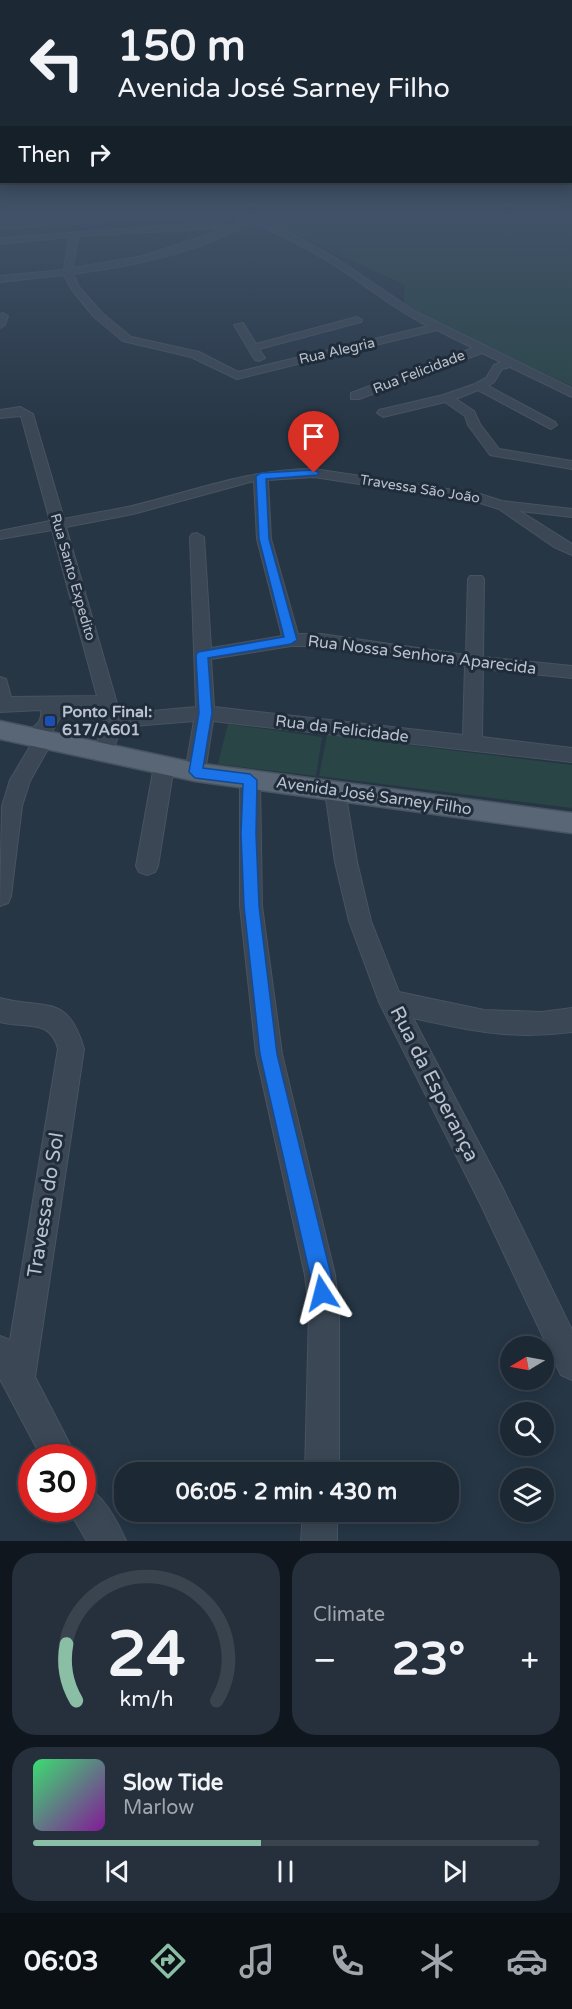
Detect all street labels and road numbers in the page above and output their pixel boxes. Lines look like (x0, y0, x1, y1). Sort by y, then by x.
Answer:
street label: Rua Alegria (297, 334, 377, 368)
street label: Rua Felicidade (371, 347, 468, 397)
street label: Travessa São João (359, 471, 481, 507)
street label: Rua Santo Expedito (47, 511, 99, 643)
street label: Rua Nossa Senhora Aparecida (307, 631, 537, 679)
street label: Rua da Felicidade (274, 711, 410, 747)
street label: Avenida José Sarney Filho (275, 772, 473, 820)
street label: Rua da Esperança (384, 1002, 484, 1166)
street label: Travessa do Sol (23, 1131, 69, 1279)

